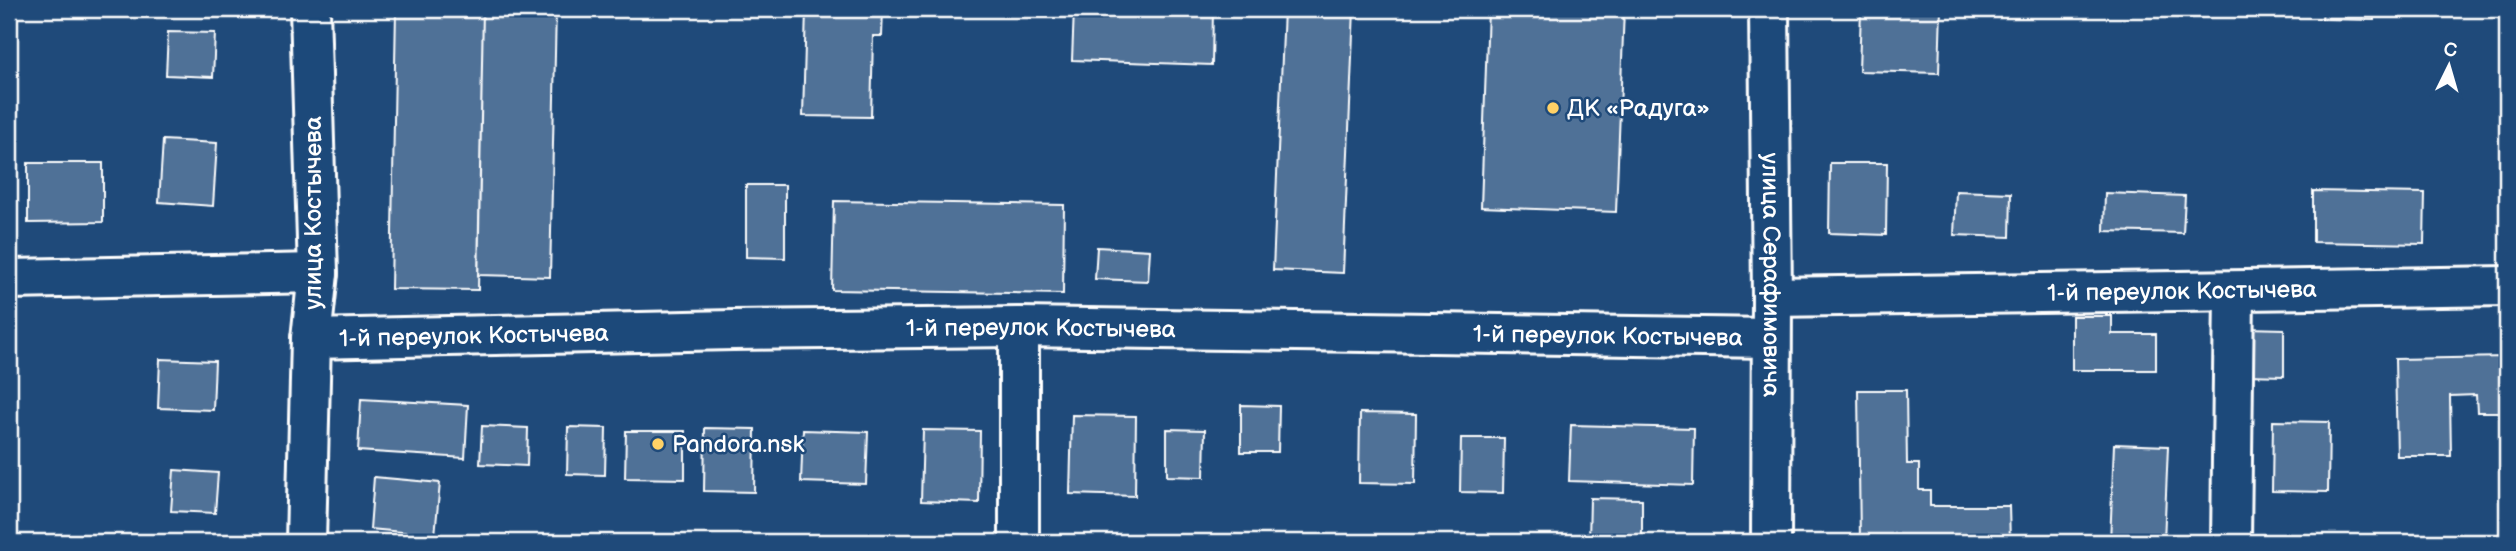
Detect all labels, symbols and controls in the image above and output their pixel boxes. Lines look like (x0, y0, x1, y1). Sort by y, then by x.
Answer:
north arrow (2414, 32, 2484, 102)
text: С (2443, 39, 2458, 63)
place label: ДК «Радуга» (1567, 94, 1710, 123)
marker: ДК «Радуга» (1545, 100, 1561, 116)
street label: улица Костычева (299, 116, 328, 310)
street label: улица Серафимовича (1756, 152, 1787, 397)
street label: 1-й переулок Костычева (2047, 274, 2317, 307)
street label: 1-й переулок Костычева (906, 312, 1176, 344)
street label: 1-й переулок Костычева (339, 318, 609, 353)
street label: 1-й переулок Костычева (1473, 319, 1743, 352)
place label: Pandora.nsk (672, 430, 805, 459)
marker: Pandora.nsk (650, 436, 666, 452)

